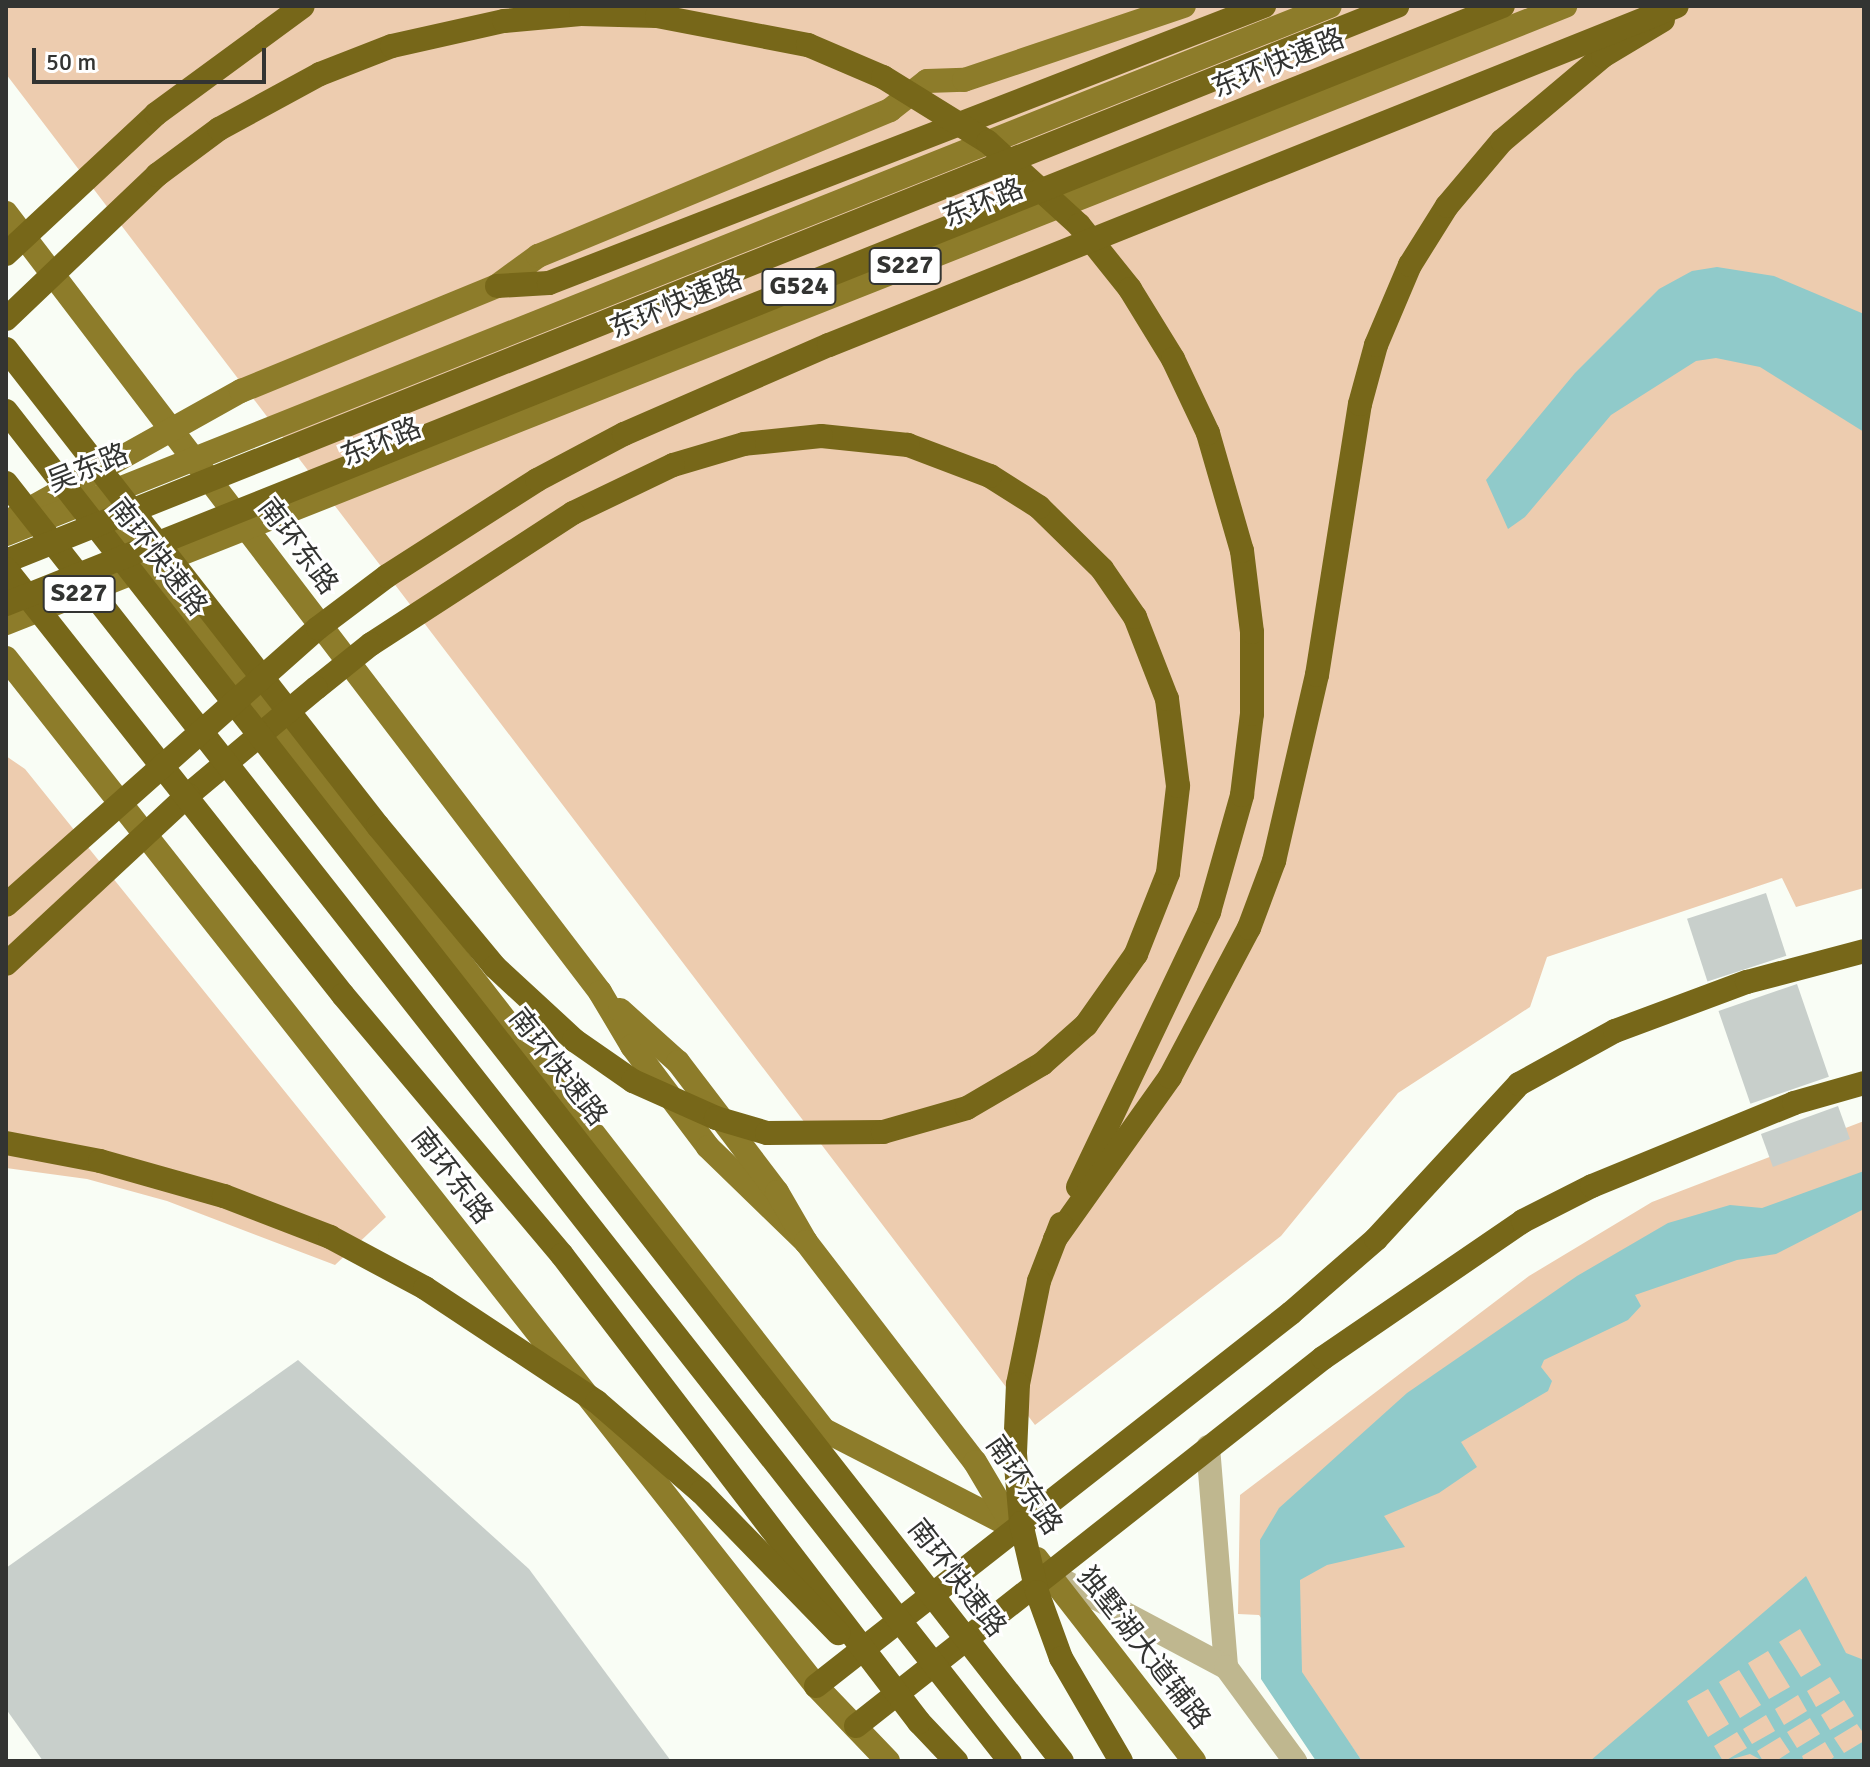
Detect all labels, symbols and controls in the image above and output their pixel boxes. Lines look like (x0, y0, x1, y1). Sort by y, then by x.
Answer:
street label: 东环快速路 (1207, 21, 1349, 105)
scale bar (36, 32, 270, 82)
text: 50 m (46, 47, 96, 77)
street label: 东环路 (938, 172, 1028, 234)
road number: S227 (867, 244, 943, 288)
street label: 东环快速路 (605, 262, 747, 346)
road number: G524 (761, 265, 837, 309)
street label: 东环路 (336, 411, 426, 473)
street label: 吴东路 (43, 437, 133, 499)
street label: 南环快速路 (102, 491, 214, 623)
street label: 南环东路 (251, 491, 345, 601)
road number: S227 (41, 572, 117, 616)
street label: 南环快速路 (502, 1001, 614, 1133)
street label: 南环东路 (404, 1122, 500, 1230)
street label: 南环东路 (979, 1429, 1069, 1541)
street label: 南环快速路 (901, 1512, 1013, 1644)
street label: 独墅湖大道辅路 (1070, 1560, 1218, 1736)

